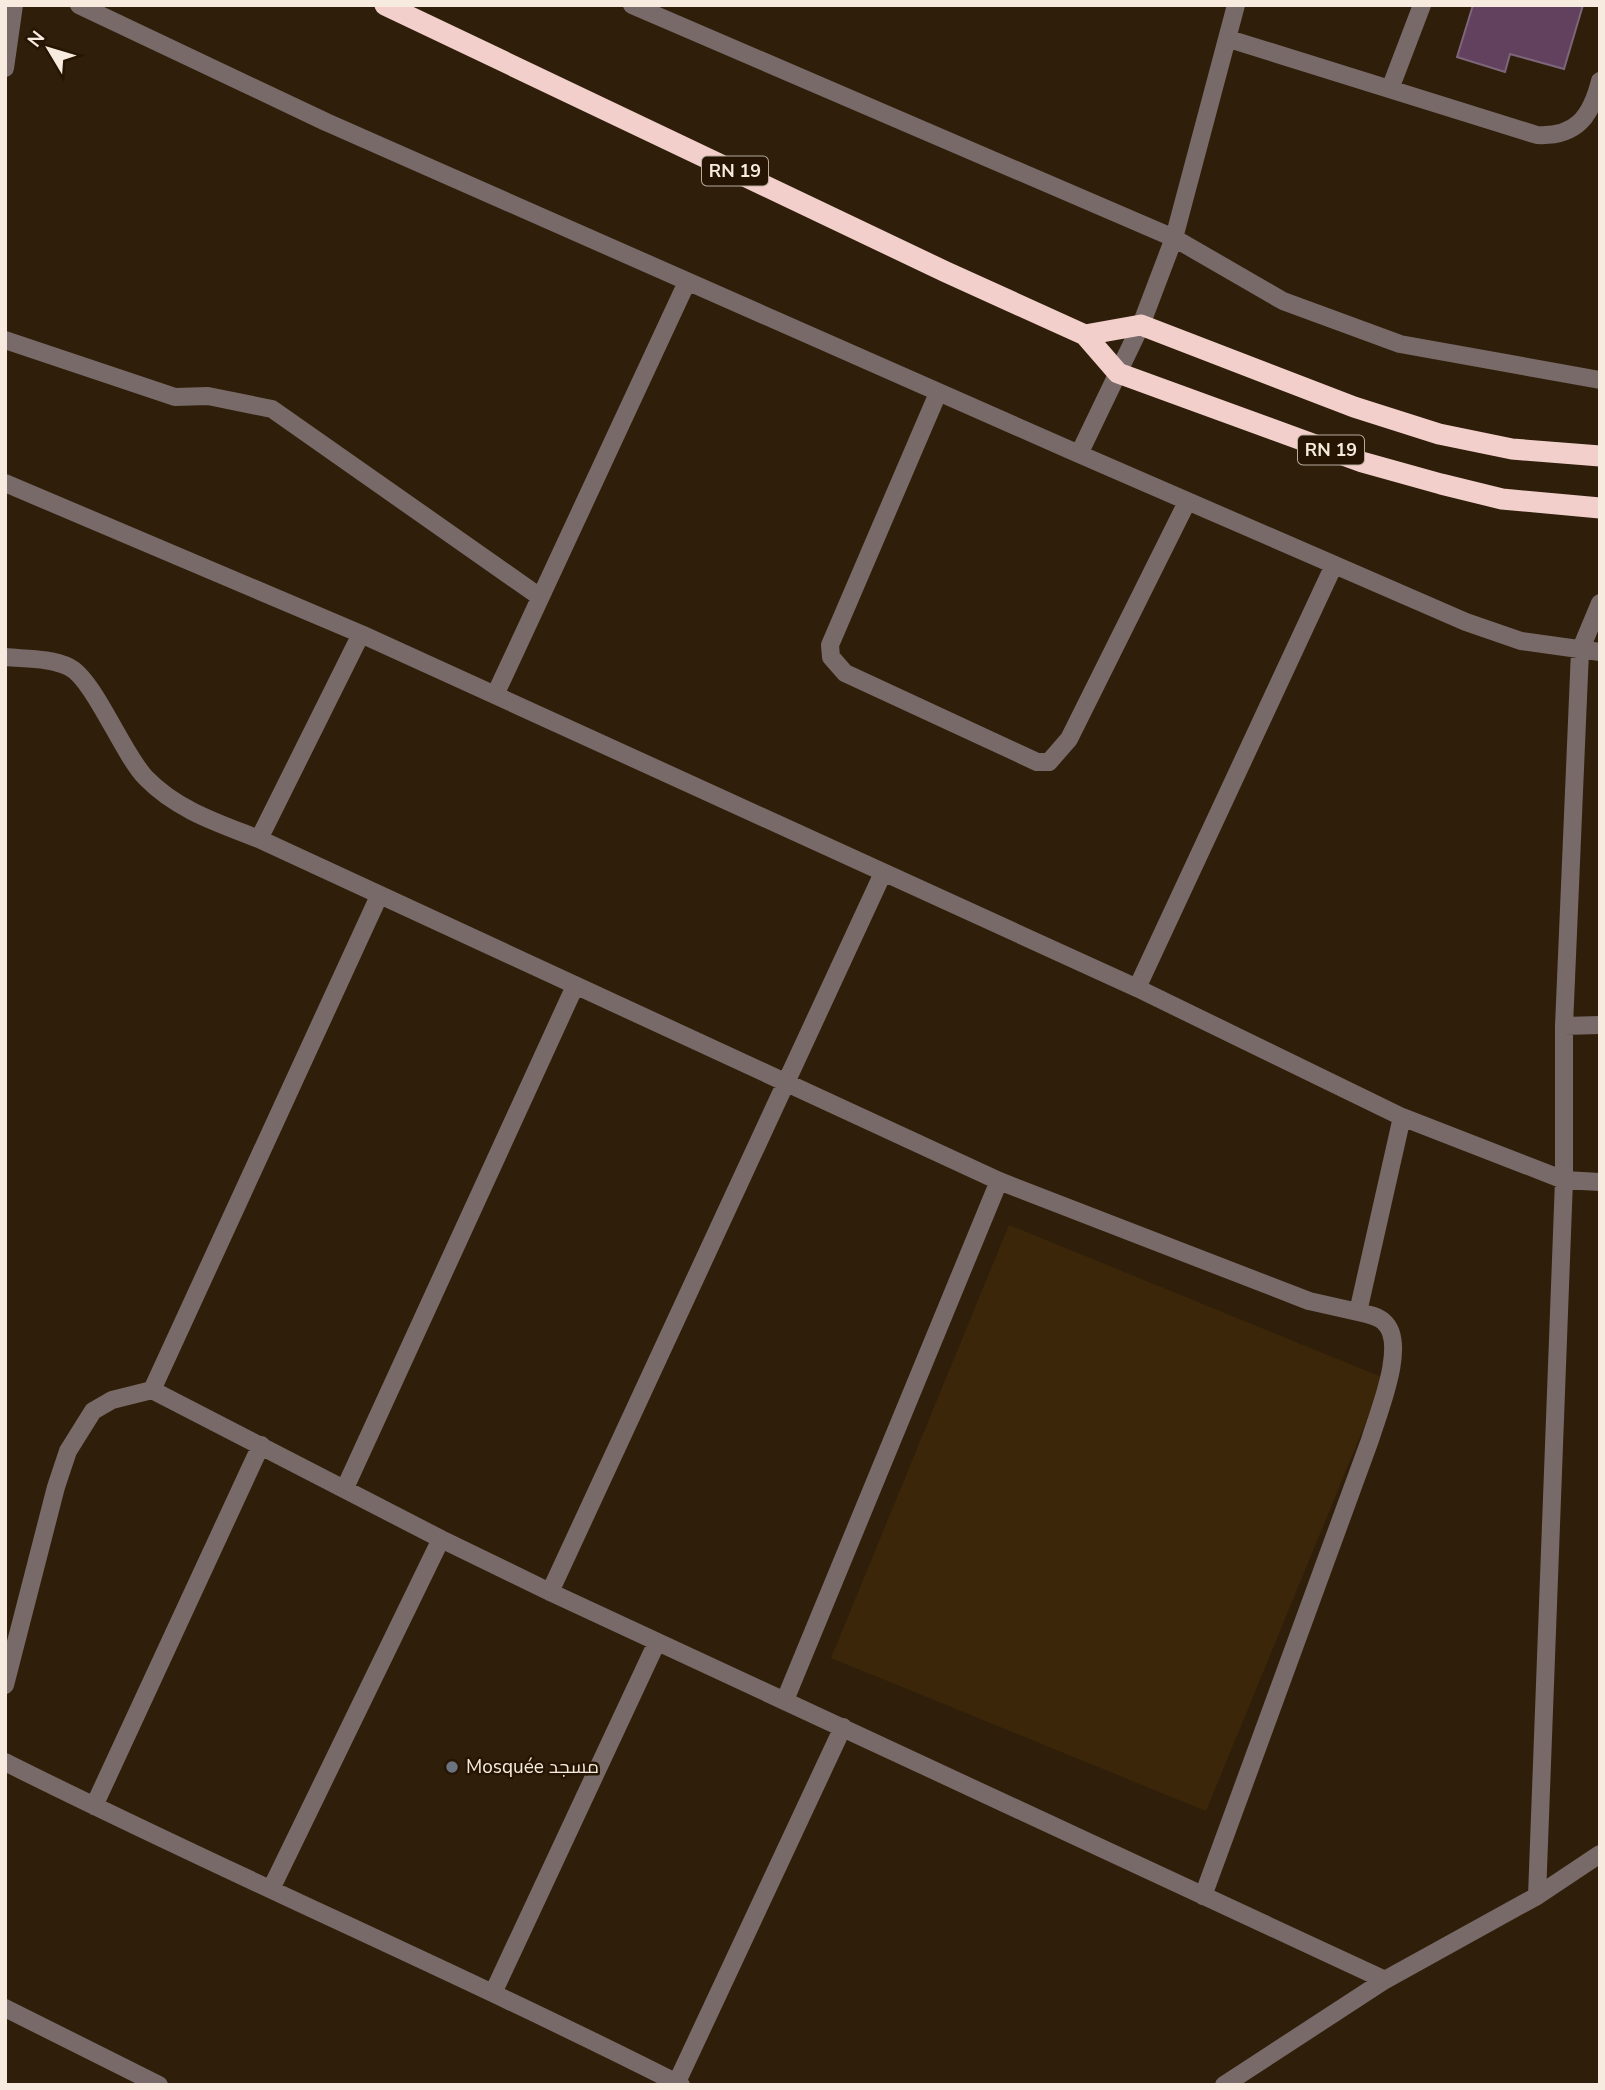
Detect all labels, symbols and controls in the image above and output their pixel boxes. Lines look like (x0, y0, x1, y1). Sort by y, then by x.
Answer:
north arrow (14, 14, 84, 84)
text: N (22, 26, 51, 53)
road number: RN 19 (702, 156, 768, 186)
road number: RN 19 (1298, 436, 1364, 464)
place label: Mosquée مسجد (466, 1754, 599, 1780)
marker: Mosquée مسجد (444, 1759, 460, 1775)

